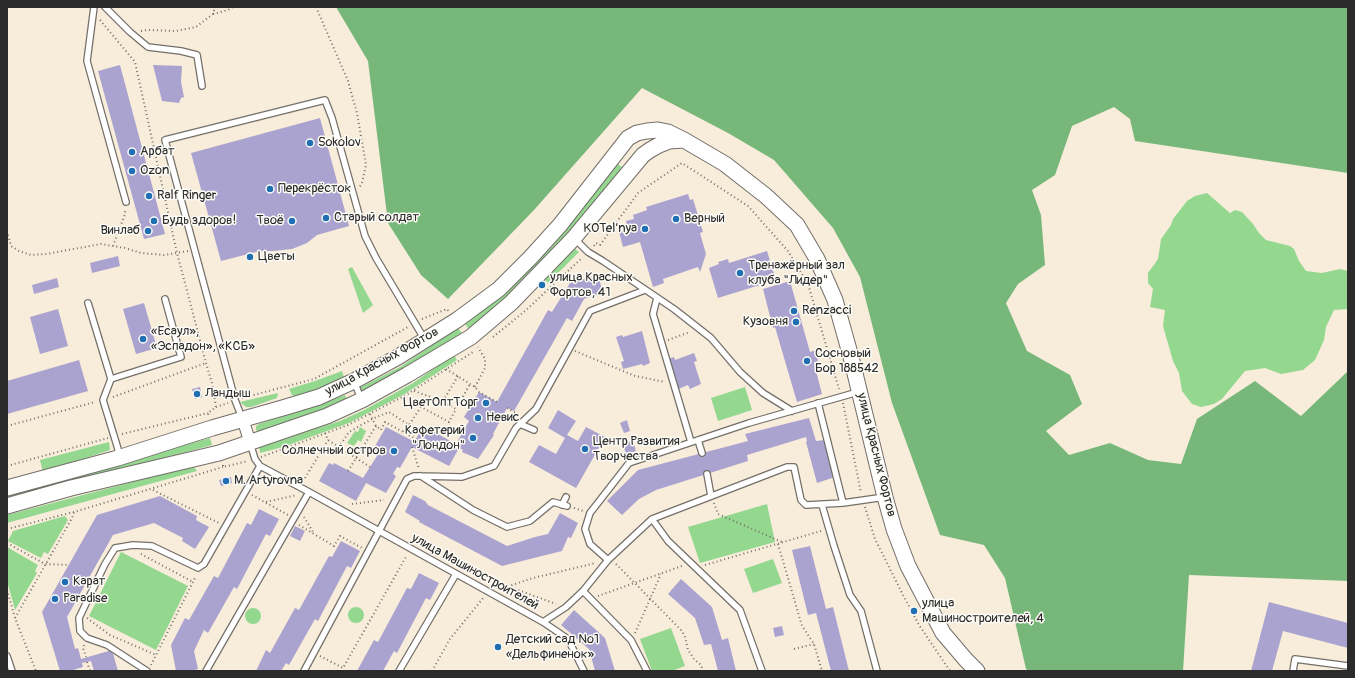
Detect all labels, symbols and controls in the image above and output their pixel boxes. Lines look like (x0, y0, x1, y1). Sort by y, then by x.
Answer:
place label: Sokolov (318, 135, 361, 151)
marker: Sokolov (305, 138, 315, 148)
place label: Арбат (140, 144, 175, 160)
marker: Арбат (127, 147, 137, 157)
place label: Ozon (140, 163, 169, 179)
marker: Ozon (127, 166, 137, 176)
place label: Перекрёсток (278, 181, 351, 197)
marker: Перекрёсток (265, 184, 275, 194)
place label: Ralf Ringer (157, 188, 216, 204)
marker: Ralf Ringer (144, 191, 154, 201)
place label: Старый солдат (334, 210, 419, 226)
place label: Верный (684, 211, 725, 227)
place label: Будь здоров! (162, 213, 236, 229)
place label: Твоё (256, 213, 284, 229)
marker: Старый солдат (321, 213, 331, 223)
marker: Верный (671, 214, 681, 224)
marker: Будь здоров! (149, 216, 159, 226)
marker: Твоё (287, 216, 297, 226)
place label: KOTel’nya (583, 221, 637, 237)
place label: Винлаб (100, 223, 140, 239)
marker: KOTel’nya (640, 224, 650, 234)
marker: Винлаб (143, 226, 153, 236)
place label: Цветы (258, 249, 295, 265)
marker: Цветы (245, 252, 255, 262)
place label: Тренажёрный зал клуба "Лидер" (748, 258, 845, 289)
marker: Тренажёрный зал клуба "Лидер" (735, 268, 745, 278)
place label: улица Красных Фортов, 41 (550, 270, 633, 301)
marker: улица Красных Фортов, 41 (537, 280, 547, 290)
place label: Renzacci (802, 303, 851, 319)
marker: Renzacci (789, 306, 799, 316)
place label: Кузовня (743, 314, 788, 330)
marker: Кузовня (791, 317, 801, 327)
place label: «Есаул», «Эспадон», «КСБ» (151, 324, 255, 355)
street label: улица Красных Фортов (323, 324, 441, 400)
marker: «Есаул», «Эспадон», «КСБ» (138, 334, 148, 344)
place label: Сосновый Бор 188542 (815, 346, 879, 377)
marker: Сосновый Бор 188542 (802, 356, 812, 366)
place label: Ландыш (205, 386, 251, 402)
marker: Ландыш (192, 389, 202, 399)
street label: улица Красных Фортов (853, 391, 899, 519)
place label: ЦветОптТорг (403, 395, 478, 411)
marker: ЦветОптТорг (481, 398, 491, 408)
place label: Невис (486, 410, 519, 426)
marker: Невис (473, 413, 483, 423)
place label: Кафетерий "Лондон" (405, 423, 465, 454)
marker: Кафетерий "Лондон" (468, 433, 478, 443)
place label: Центр Развития Творчества (593, 434, 680, 465)
place label: Солнечный остров (281, 443, 386, 459)
marker: Центр Развития Творчества (580, 444, 590, 454)
marker: Солнечный остров (389, 446, 399, 456)
place label: M. Artyrovna (234, 473, 303, 489)
marker: M. Artyrovna (221, 476, 231, 486)
street label: улица Машиностроителей (409, 530, 541, 614)
place label: Карат (73, 574, 105, 590)
marker: Карат (60, 577, 70, 587)
place label: Paradise (63, 591, 107, 607)
marker: Paradise (50, 594, 60, 604)
place label: улица Машиностроителей, 4 (922, 596, 1044, 627)
marker: улица Машиностроителей, 4 (909, 606, 919, 616)
place label: Детский сад №1 «Дельфиненок» (506, 632, 599, 663)
marker: Детский сад №1 «Дельфиненок» (493, 642, 503, 652)

